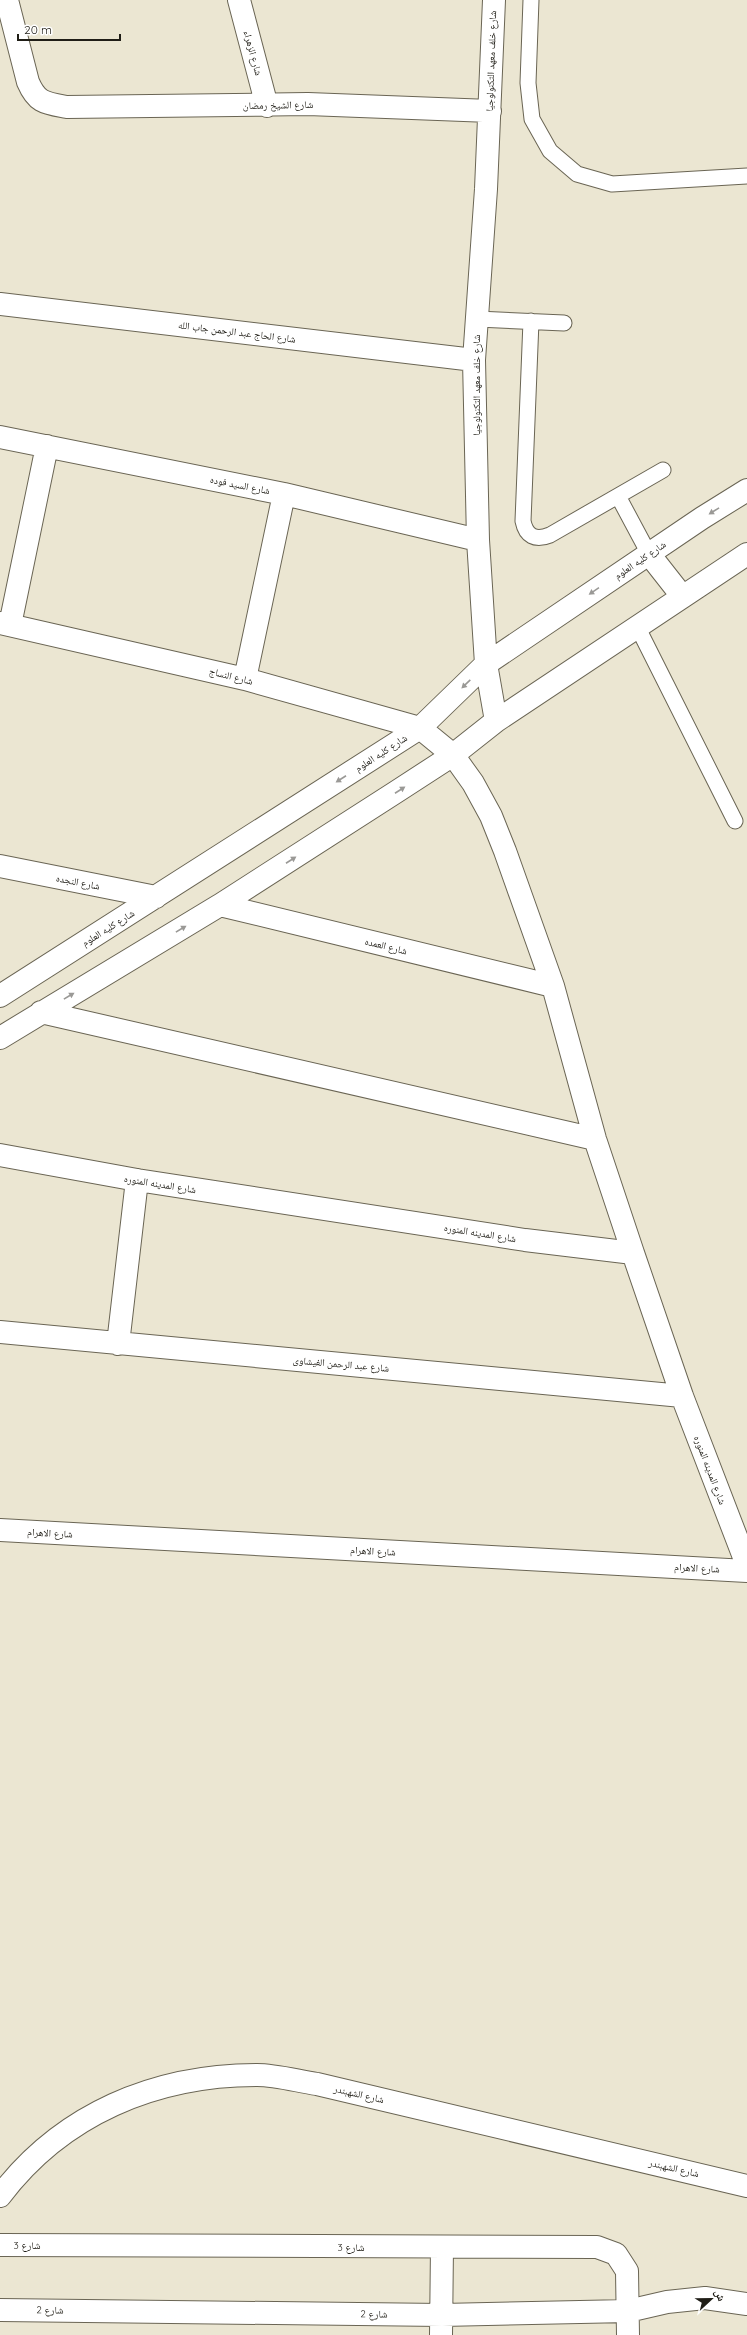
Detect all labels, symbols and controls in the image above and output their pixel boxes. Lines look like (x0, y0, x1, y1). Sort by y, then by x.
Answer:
street label: شارع خلف معهد التكنولوجيا (483, 10, 499, 112)
scale bar (18, 16, 120, 42)
text: 20 m (24, 22, 52, 37)
street label: شارع الزهراء (241, 29, 265, 77)
street label: شارع الشيخ رمضان (243, 98, 314, 112)
street label: شارع الحاج عبد الرحمن جاب الله (177, 318, 297, 346)
street label: شارع خلف معهد التكنولوجيا (470, 334, 483, 436)
street label: شارع السيد فوده (209, 473, 272, 497)
one-way arrow (709, 507, 719, 515)
street label: شارع كليه العلوم (612, 538, 669, 583)
one-way arrow (589, 587, 599, 595)
street label: شارع النساج (208, 664, 255, 688)
one-way arrow (461, 679, 472, 688)
street label: شارع كليه العلوم (352, 731, 411, 776)
one-way arrow (335, 775, 347, 782)
one-way arrow (394, 786, 406, 793)
one-way arrow (286, 856, 296, 864)
street label: شارع النجده (55, 871, 102, 893)
street label: شارع كليه العلوم (79, 906, 138, 950)
one-way arrow (175, 925, 187, 932)
street label: شارع العمده (363, 934, 409, 958)
one-way arrow (63, 992, 75, 999)
street label: شارع المدينه المنوره (123, 1172, 197, 1196)
street label: شارع المدينه المنوره (443, 1221, 517, 1245)
street label: شارع عبد الرحمن الفيشاوى (292, 1353, 390, 1375)
street label: شارع المدينه المنوره (691, 1434, 729, 1507)
street label: شارع الاهرام (27, 1525, 74, 1542)
street label: شارع الاهرام (350, 1543, 397, 1560)
street label: شارع الاهرام (674, 1560, 721, 1577)
street label: شارع الشهبندر (332, 2082, 386, 2106)
street label: شارع الشهبندر (647, 2156, 701, 2180)
street label: شارع 3 (14, 2239, 41, 2252)
street label: شارع 3 (338, 2241, 365, 2254)
north arrow (691, 2279, 731, 2319)
text: ش (711, 2287, 729, 2304)
street label: شارع 2 (36, 2303, 64, 2317)
street label: شارع 2 (360, 2307, 388, 2321)

